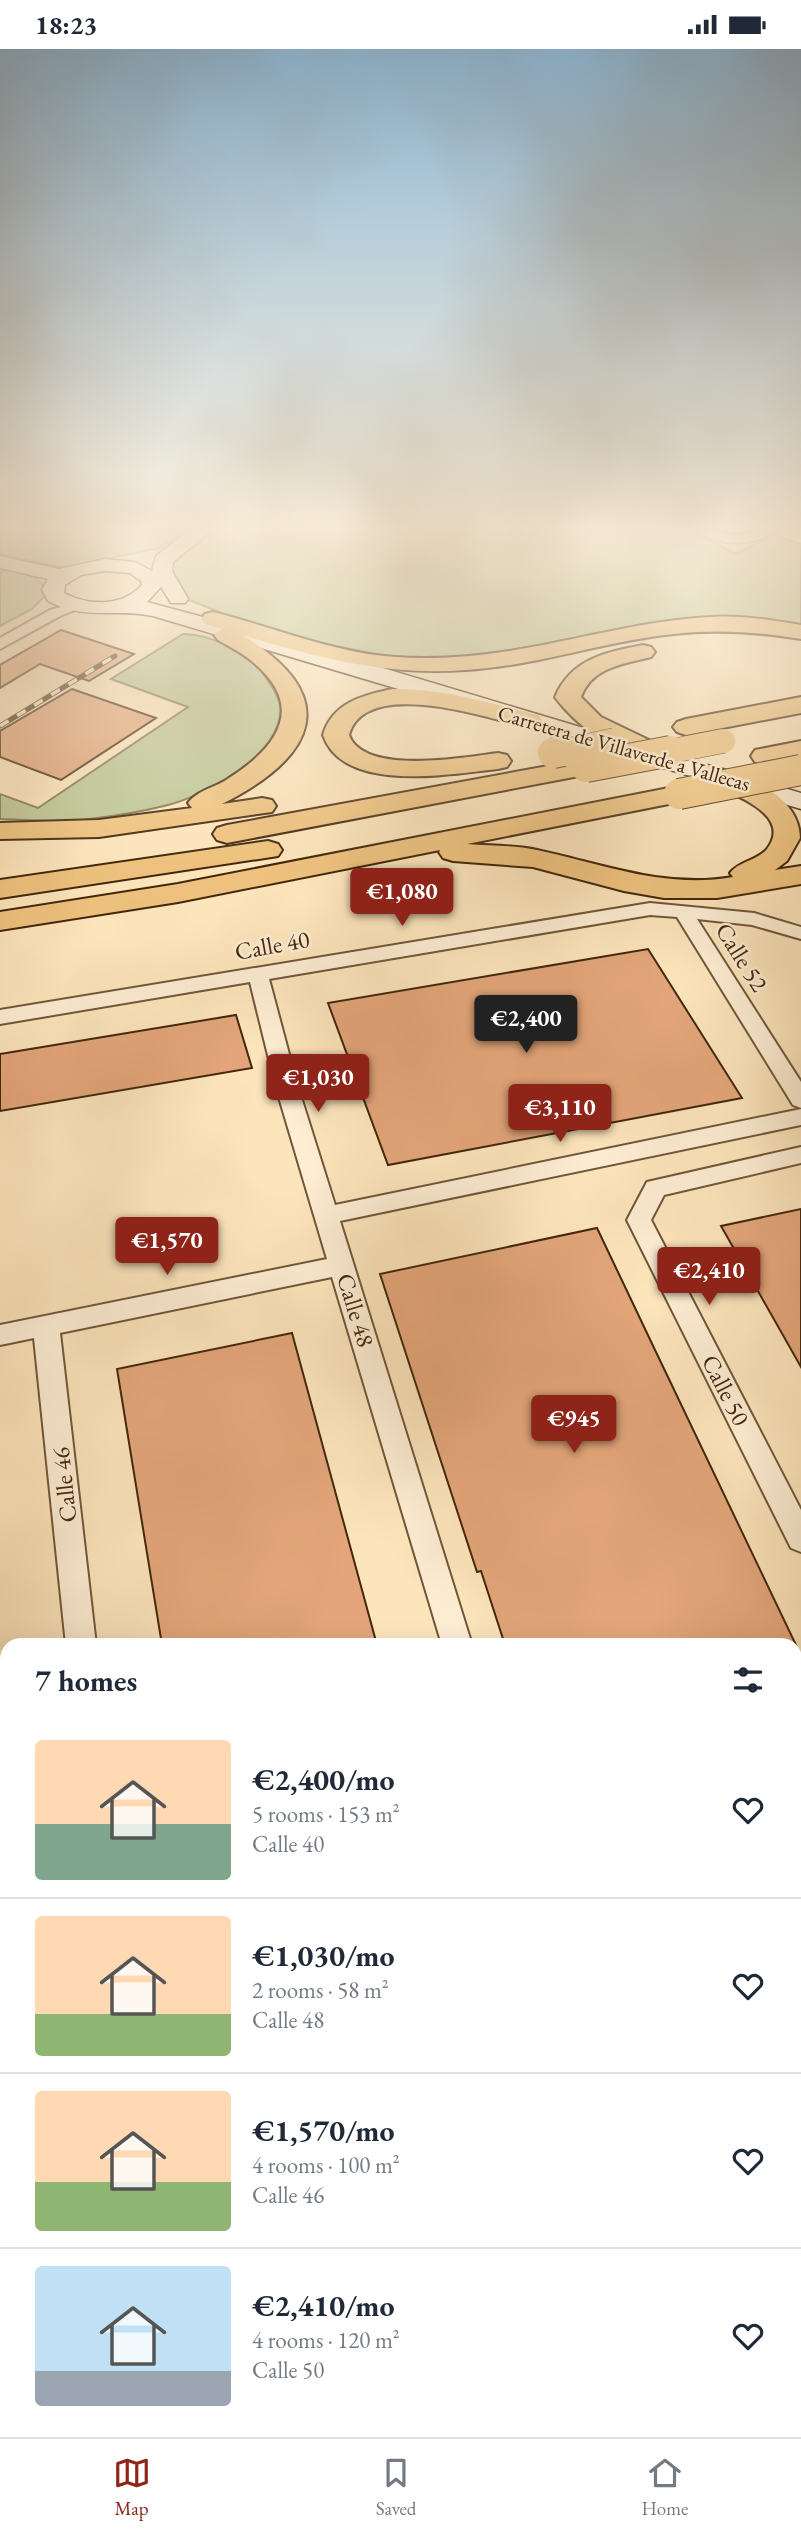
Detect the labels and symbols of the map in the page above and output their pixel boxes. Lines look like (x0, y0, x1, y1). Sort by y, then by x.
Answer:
street label: Carretera de Villaverde a Vallecas (495, 699, 753, 797)
pin: €1,080 (345, 869, 459, 928)
street label: Calle 52 (709, 917, 775, 998)
street label: Calle 40 (232, 923, 312, 967)
pin: €2,400 (469, 995, 583, 1055)
pin: €1,030 (261, 1055, 375, 1114)
pin: €3,110 (503, 1085, 617, 1144)
pin: €1,570 (110, 1217, 224, 1277)
pin: €2,410 (652, 1247, 766, 1307)
street label: Calle 48 (330, 1269, 382, 1351)
street label: Calle 50 (695, 1349, 757, 1431)
pin: €945 (533, 1395, 615, 1455)
street label: Calle 46 (45, 1446, 83, 1524)

